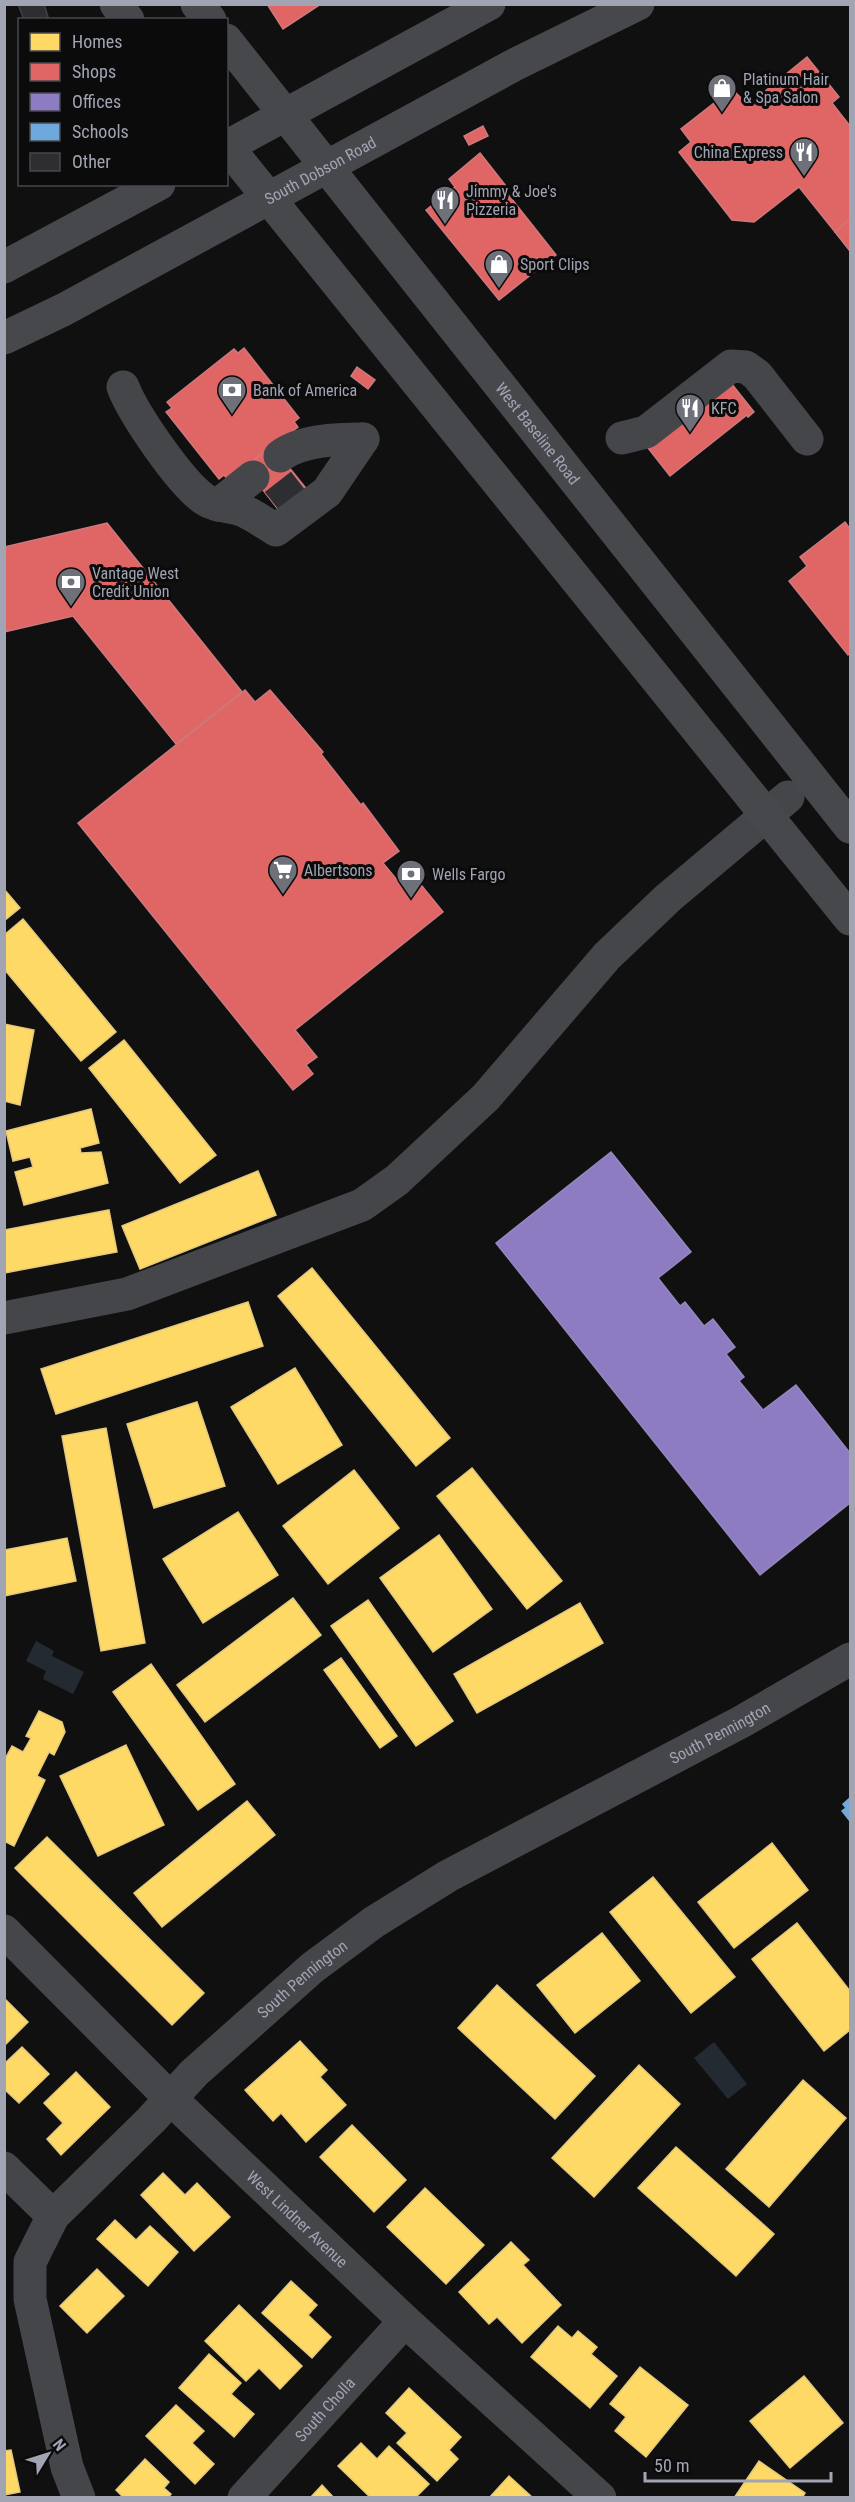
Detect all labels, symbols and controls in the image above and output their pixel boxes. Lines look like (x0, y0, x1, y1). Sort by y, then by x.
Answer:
legend (18, 18, 228, 186)
text: Homes (72, 31, 122, 52)
text: Shops (72, 61, 116, 82)
place label: Platinum Hair & Spa Salon (743, 70, 829, 107)
shop icon: Platinum Hair & Spa Salon (706, 72, 738, 114)
text: Offices (72, 91, 121, 112)
text: Schools (72, 121, 129, 142)
street label: South Dobson Road (261, 133, 380, 209)
restaurant icon: China Express (788, 136, 820, 178)
place label: China Express (694, 143, 783, 162)
text: Other (72, 151, 111, 172)
place label: Jimmy & Joe's Pizzeria (466, 182, 557, 219)
restaurant icon: Jimmy & Joe's Pizzeria (429, 184, 461, 226)
shop icon: Sport Clips (483, 248, 515, 290)
place label: Sport Clips (520, 255, 590, 274)
bank icon: Bank of America (216, 374, 248, 416)
street label: West Baseline Road (491, 379, 584, 488)
place label: Bank of America (253, 381, 357, 400)
restaurant icon: KFC (674, 392, 706, 434)
place label: KFC (711, 399, 737, 418)
place label: Vantage West Credit Union (92, 564, 179, 601)
bank icon: Vantage West Credit Union (55, 566, 87, 608)
supermarket icon: Albertsons (267, 854, 299, 896)
bank icon: Wells Fargo (395, 858, 427, 900)
place label: Albertsons (304, 861, 373, 880)
place label: Wells Fargo (432, 865, 506, 884)
street label: South Pennington (666, 1698, 774, 1768)
street label: South Pennington (253, 1936, 351, 2022)
street label: West Lindner Avenue (243, 2167, 351, 2272)
street label: South Cholla (291, 2374, 359, 2446)
north arrow (18, 2424, 78, 2484)
text: N (49, 2435, 70, 2455)
scale bar (645, 2445, 831, 2483)
text: 50 m (654, 2455, 689, 2476)

